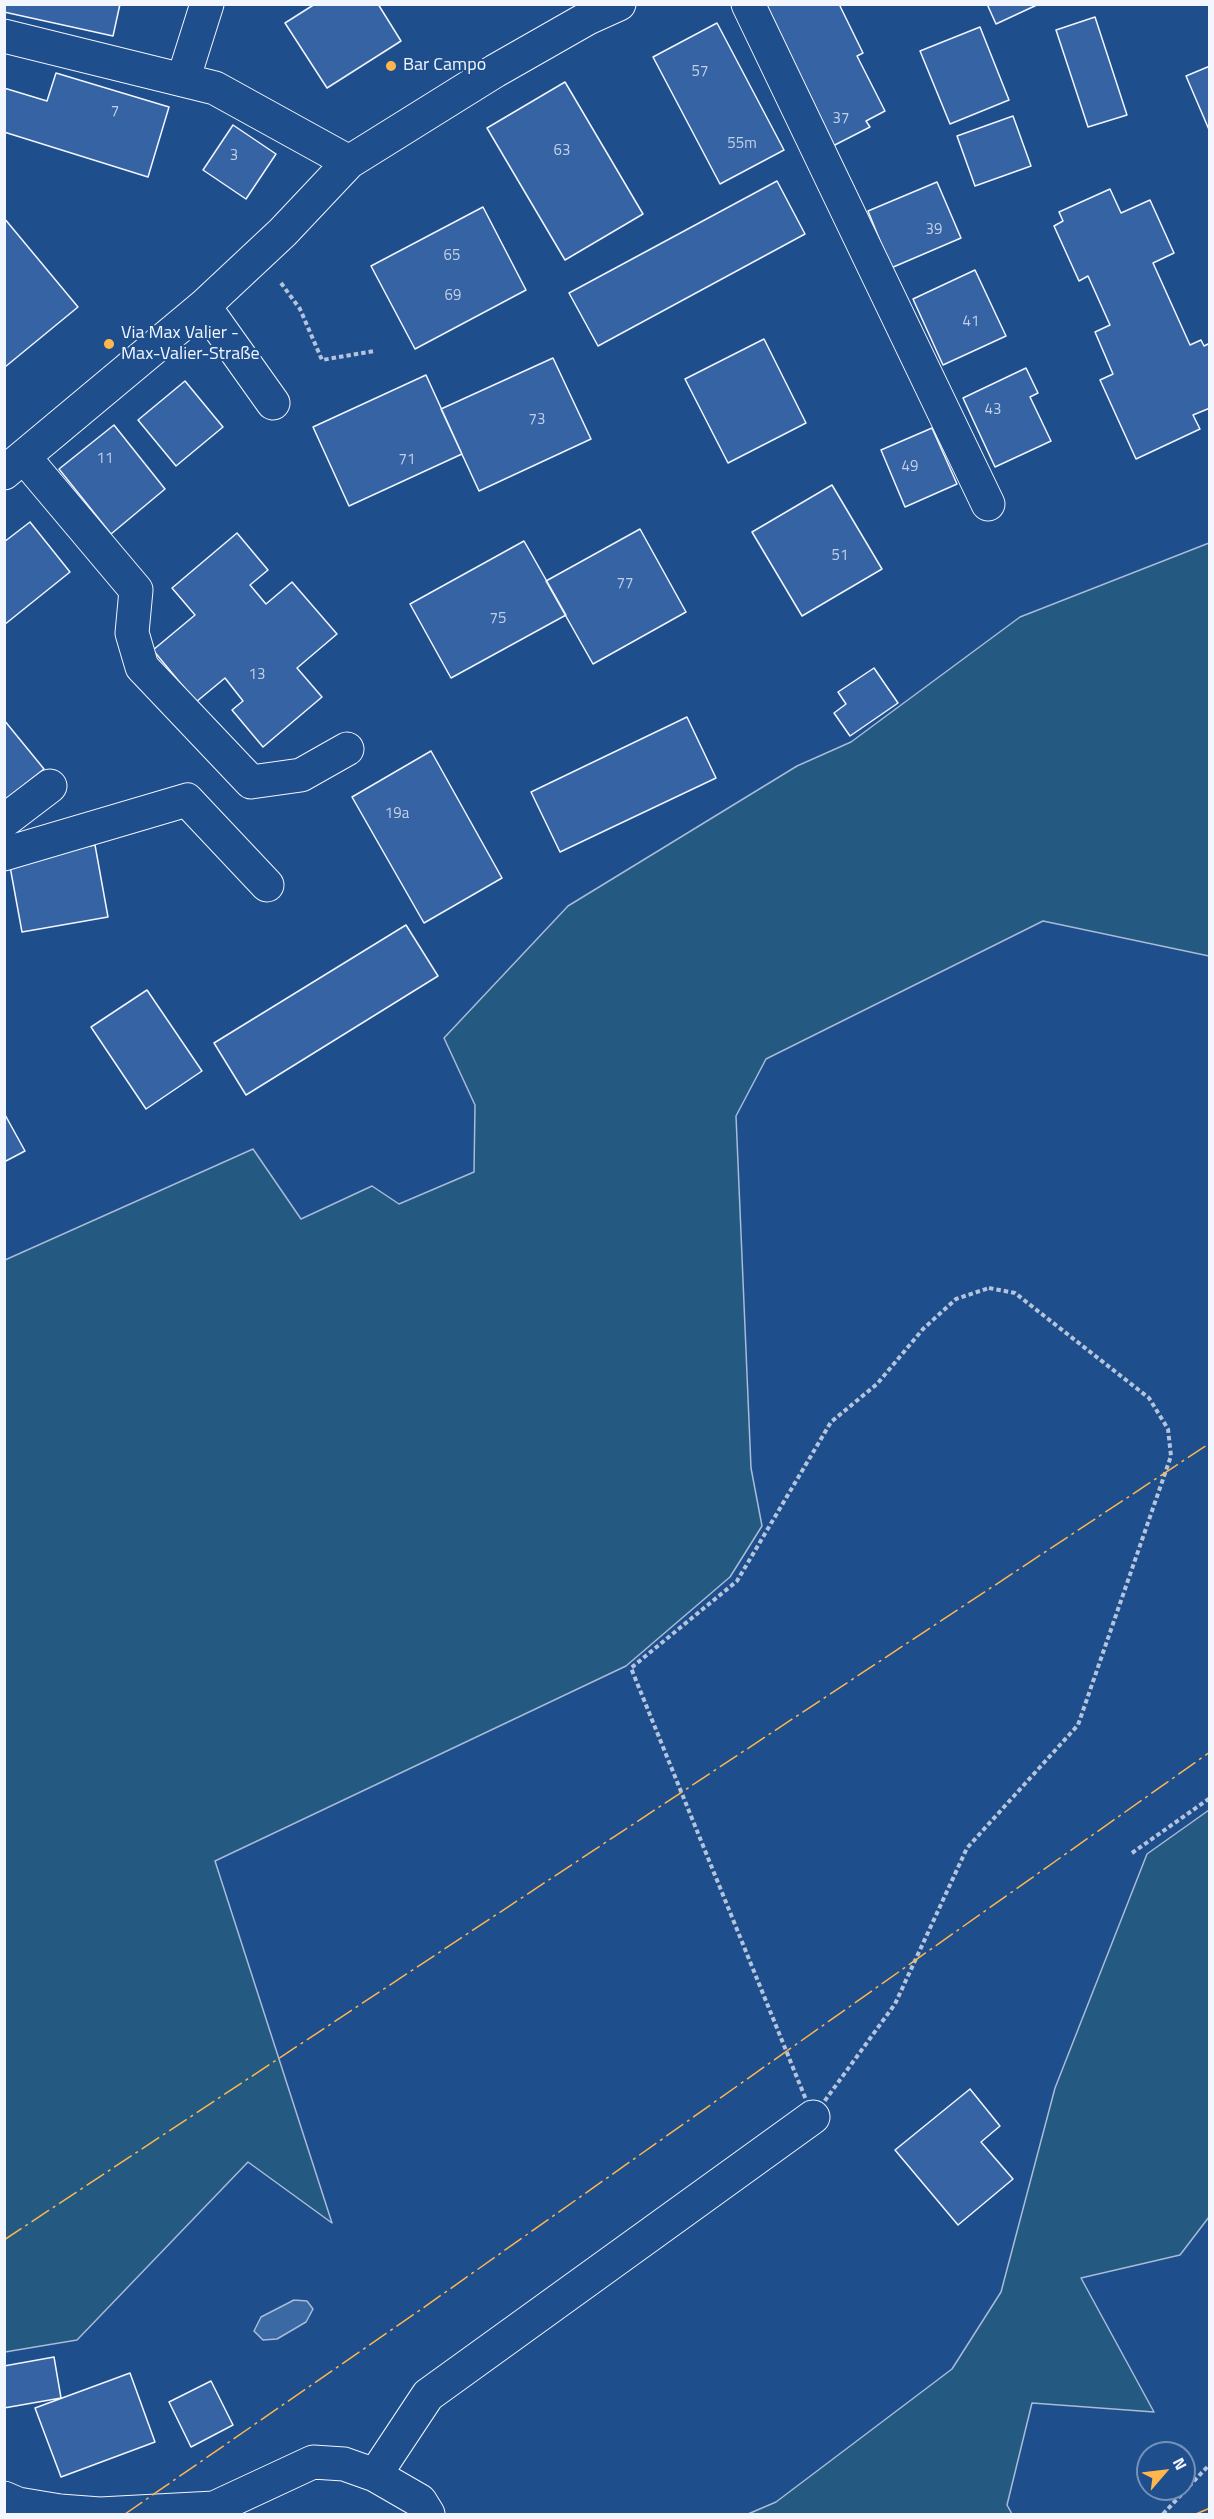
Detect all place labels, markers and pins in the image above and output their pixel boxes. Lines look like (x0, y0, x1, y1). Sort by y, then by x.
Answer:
place label: Bar Campo (403, 55, 486, 77)
marker: Bar Campo (384, 59, 398, 73)
place label: Via Max Valier - Max-Valier-Straße (121, 323, 260, 366)
marker: Via Max Valier - Max-Valier-Straße (102, 337, 116, 351)

